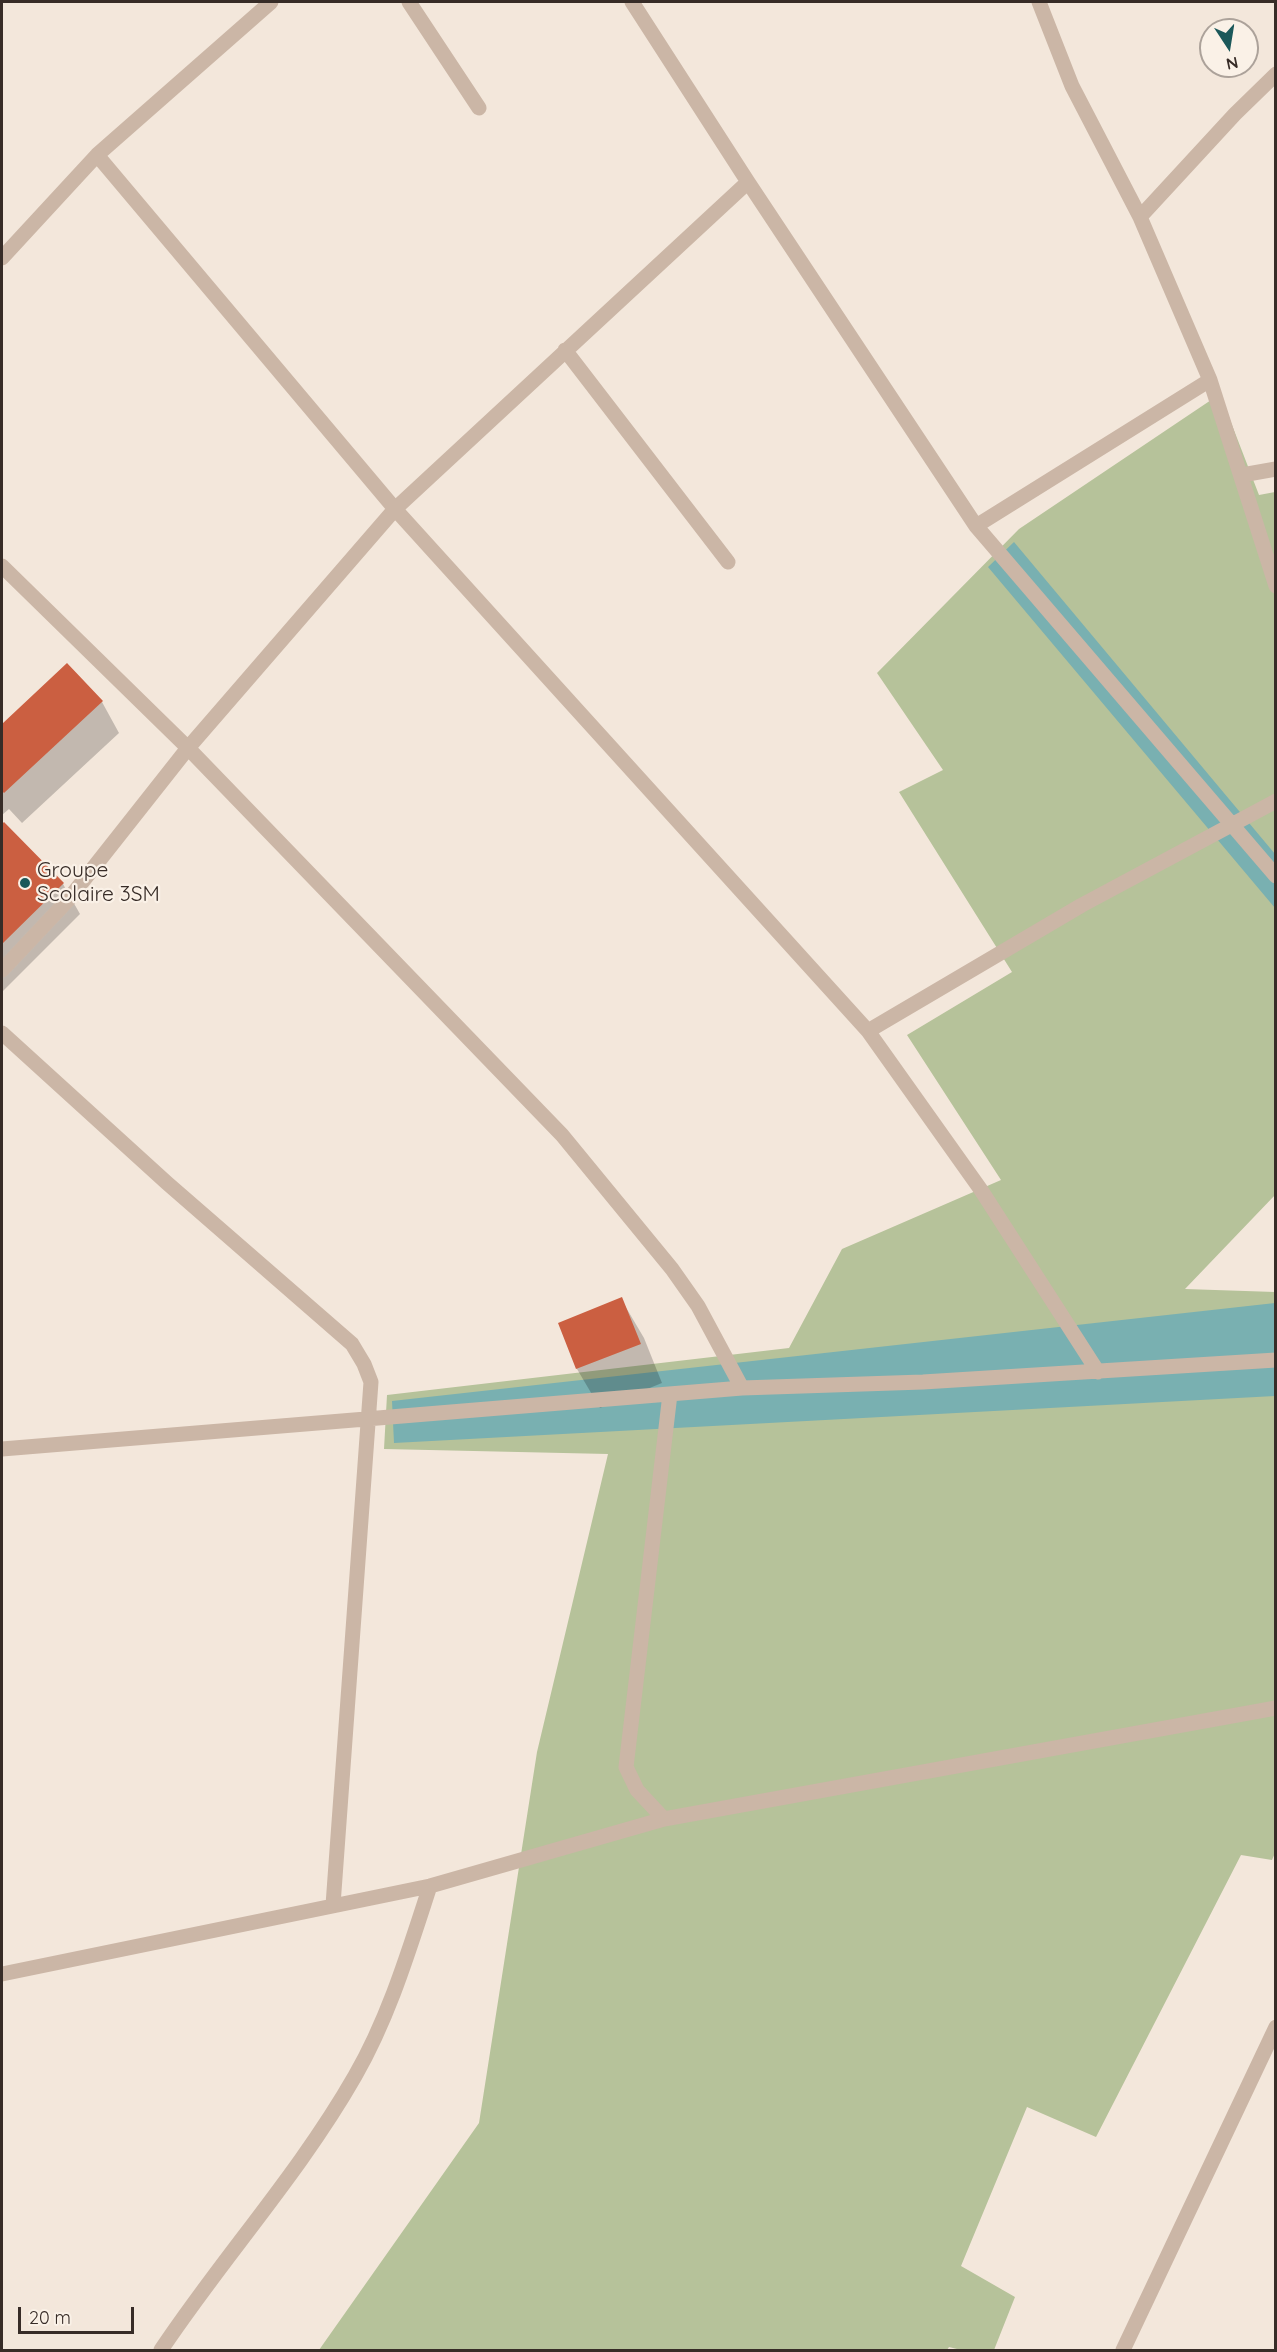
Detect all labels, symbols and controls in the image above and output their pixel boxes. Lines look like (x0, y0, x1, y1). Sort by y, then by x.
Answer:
north arrow (1199, 18, 1259, 78)
text: N (1225, 53, 1240, 75)
place label: Groupe Scolaire 3SM (37, 858, 160, 908)
marker: Groupe Scolaire 3SM (18, 876, 32, 890)
scale bar (21, 2295, 136, 2333)
text: 20 m (29, 2306, 71, 2329)

